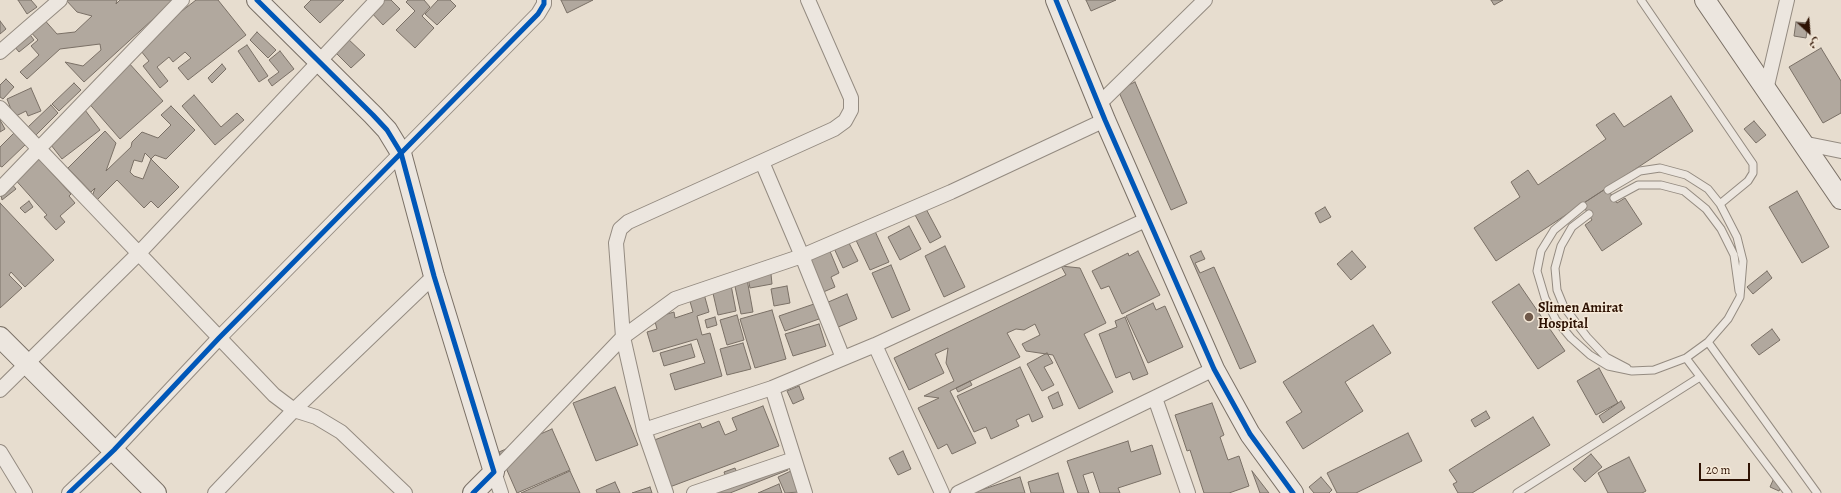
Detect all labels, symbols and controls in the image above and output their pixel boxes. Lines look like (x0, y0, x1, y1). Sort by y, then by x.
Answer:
north arrow (1789, 12, 1829, 52)
text: ش (1806, 34, 1823, 52)
place label: Slimen Amirat Hospital (1538, 301, 1623, 334)
marker: Slimen Amirat Hospital (1523, 311, 1535, 323)
scale bar (1701, 455, 1752, 481)
text: 20 m (1706, 462, 1730, 478)

